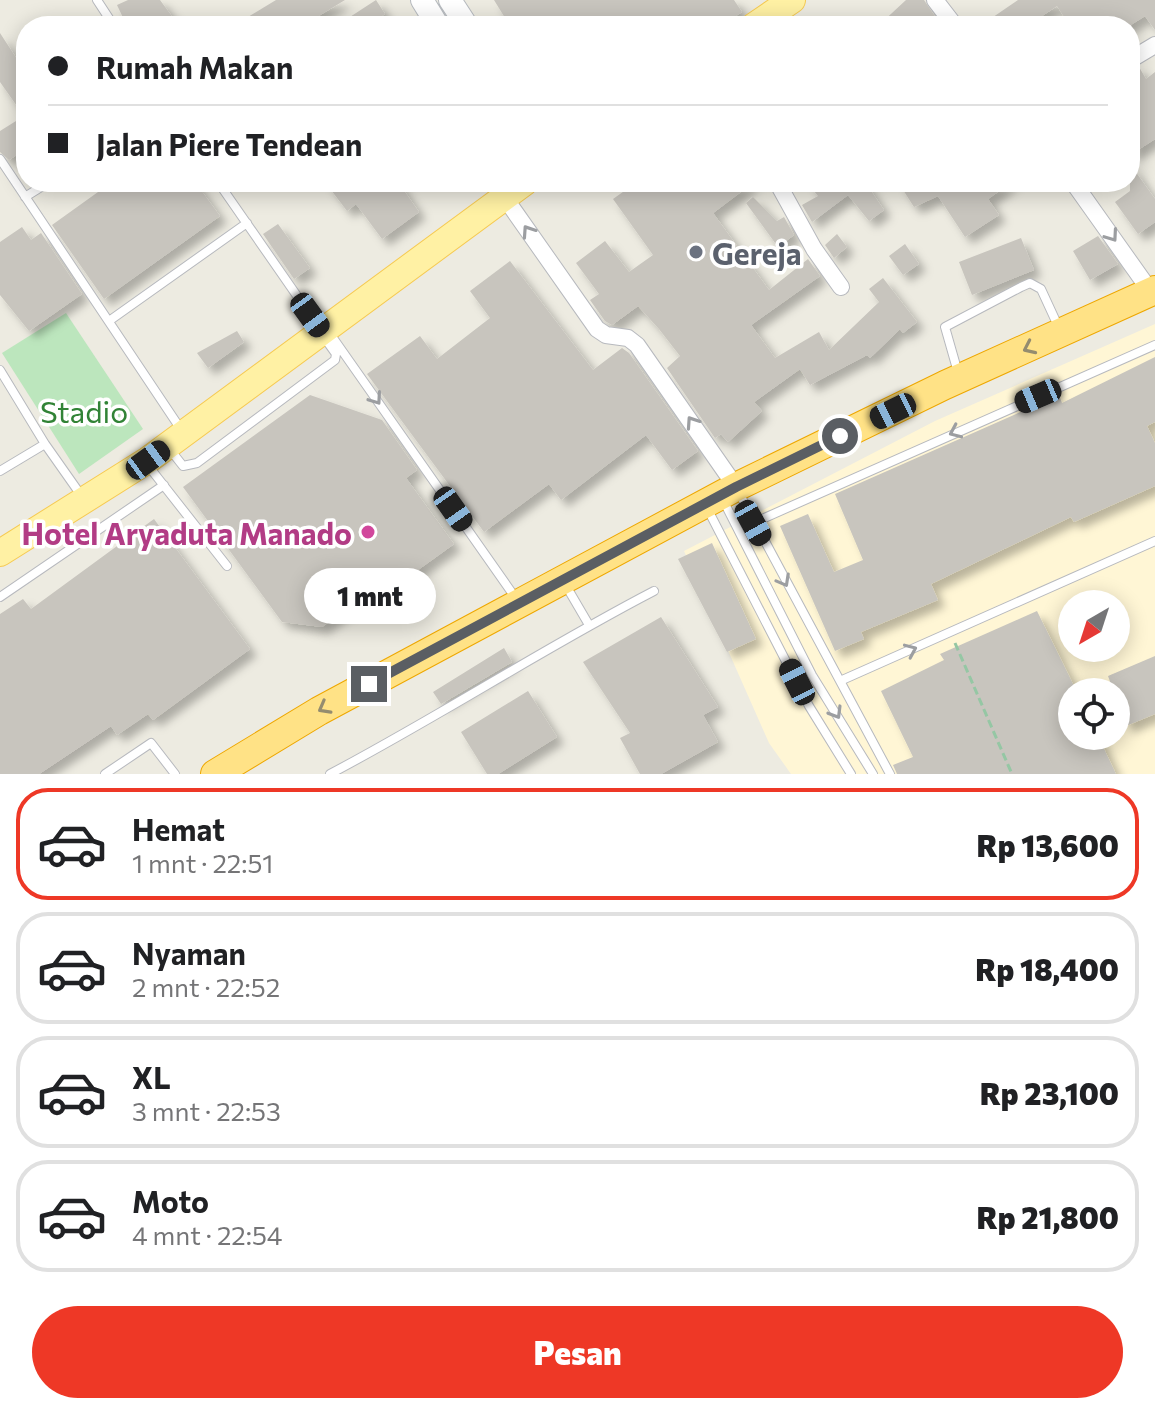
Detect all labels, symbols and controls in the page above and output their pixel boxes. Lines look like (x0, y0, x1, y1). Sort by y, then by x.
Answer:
text: Rumah Makan (96, 48, 293, 85)
text: Jalan Piere Tendean (96, 125, 362, 162)
one-way arrow (523, 225, 538, 239)
one-way arrow (1102, 228, 1117, 242)
place label: Gereja (712, 234, 802, 271)
marker: Gereja (687, 243, 705, 261)
car (286, 289, 334, 341)
one-way arrow (1023, 338, 1037, 354)
car (1011, 376, 1065, 416)
car (866, 390, 920, 432)
one-way arrow (366, 391, 381, 405)
park label: Stadio (40, 392, 128, 429)
one-way arrow (687, 417, 702, 431)
route start (822, 418, 858, 454)
one-way arrow (949, 422, 963, 438)
car (122, 436, 174, 484)
car (429, 482, 477, 536)
car (731, 496, 775, 550)
place label: Hotel Aryaduta Manado (22, 514, 352, 551)
marker: Hotel Aryaduta Manado (359, 523, 377, 541)
callout: 1 mnt (303, 568, 435, 624)
one-way arrow (775, 573, 790, 587)
text: 1 mnt (337, 580, 403, 611)
north arrow (1058, 590, 1130, 662)
map controls (1058, 590, 1130, 750)
one-way arrow (903, 643, 917, 659)
car (775, 655, 819, 709)
route end (351, 666, 387, 702)
button: locate (1058, 678, 1130, 750)
one-way arrow (318, 699, 332, 714)
one-way arrow (826, 704, 841, 719)
icon: car (36, 808, 108, 880)
text: Hemat (132, 810, 225, 847)
text: Rp 13,600 (977, 826, 1119, 863)
text: 1 mnt · 22:51 (132, 847, 273, 878)
icon: car (36, 932, 108, 1004)
text: Nyaman (132, 934, 246, 971)
text: Rp 18,400 (975, 950, 1119, 987)
text: 2 mnt · 22:52 (132, 971, 280, 1002)
icon: car (36, 1056, 108, 1128)
text: XL (132, 1058, 171, 1095)
text: Rp 23,100 (980, 1074, 1119, 1111)
text: 3 mnt · 22:53 (132, 1095, 281, 1126)
icon: car (36, 1180, 108, 1252)
text: Moto (132, 1182, 209, 1219)
text: Rp 21,800 (977, 1198, 1119, 1235)
text: 4 mnt · 22:54 (132, 1219, 282, 1250)
button: Pesan (32, 1306, 1123, 1398)

